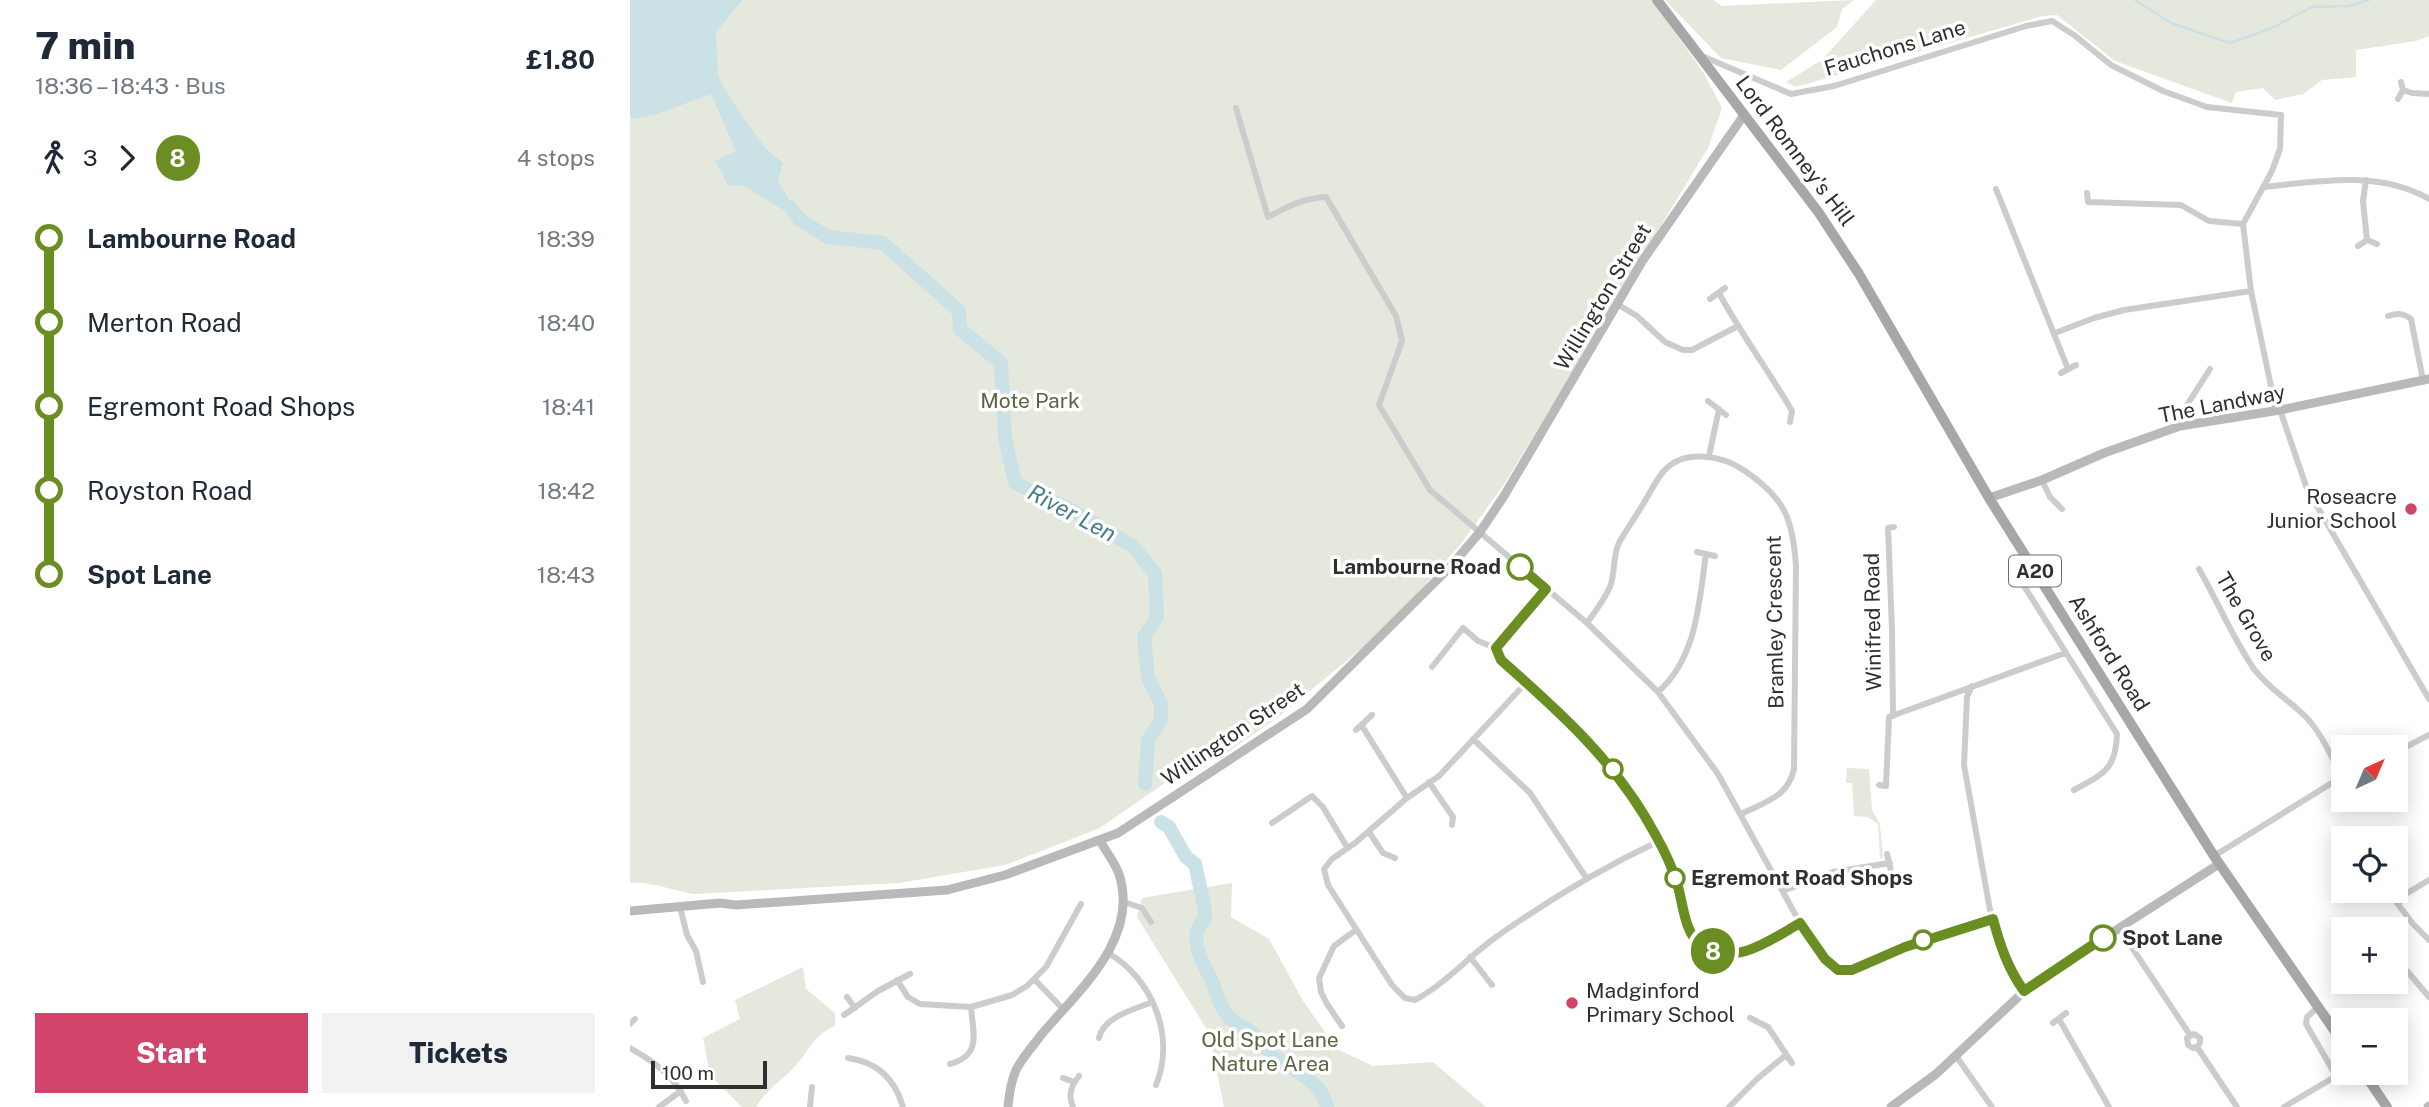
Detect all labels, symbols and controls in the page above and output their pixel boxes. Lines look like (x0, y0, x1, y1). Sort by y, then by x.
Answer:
street label: Fauchons Lane (1821, 14, 1969, 81)
text: 7 min (35, 23, 135, 68)
text: £1.80 (526, 44, 595, 75)
street label: Lord Romney's Hill (1731, 71, 1860, 231)
text: 18:36 – 18:43 · Bus (35, 72, 226, 99)
icon: walk (35, 139, 73, 177)
icon: forward (108, 139, 146, 177)
text: 3 (83, 144, 98, 171)
text: 8 (170, 144, 186, 172)
text: 4 stops (517, 144, 595, 171)
street label: Willington Street (1549, 219, 1656, 375)
text: Lambourne Road (87, 223, 296, 254)
text: 18:39 (537, 225, 595, 252)
text: Merton Road (87, 307, 242, 338)
text: 18:40 (537, 309, 595, 336)
street label: The Landway (2157, 379, 2287, 428)
park label: Mote Park (980, 388, 1080, 413)
text: Egremont Road Shops (87, 391, 355, 422)
text: 18:41 (542, 393, 595, 420)
text: Royston Road (87, 475, 253, 506)
text: 18:42 (538, 477, 595, 504)
water label: River Len (1024, 478, 1121, 547)
place label: Roseacre Junior School (2266, 484, 2397, 533)
marker: Roseacre Junior School (2403, 501, 2419, 517)
street label: Bramley Crescent (1760, 535, 1789, 709)
street label: Winifred Road (1859, 553, 1886, 691)
place label: Lambourne Road (1332, 554, 1501, 579)
marker: Lambourne Road (1507, 554, 1533, 580)
road number: A20 (2009, 556, 2061, 586)
text: Spot Lane (87, 559, 212, 590)
text: 18:43 (537, 561, 595, 588)
street label: The Grove (2211, 568, 2282, 666)
street label: Ashford Road (2064, 590, 2155, 716)
street label: Willington Street (1157, 677, 1309, 791)
north arrow (2331, 735, 2408, 812)
map controls (2331, 735, 2408, 1085)
unlabelled marker (1603, 759, 1623, 779)
button: locate (2331, 826, 2408, 903)
place label: Egremont Road Shops (1691, 865, 1913, 890)
marker: Egremont Road Shops (1665, 868, 1685, 888)
button: + (2331, 917, 2408, 994)
marker: Spot Lane (2090, 925, 2116, 951)
place label: Spot Lane (2122, 925, 2223, 950)
line badge: 8 (1690, 928, 1736, 974)
unlabelled marker (1913, 930, 1933, 950)
text: 8 (1705, 937, 1721, 965)
place label: Madginford Primary School (1586, 978, 1735, 1027)
marker: Madginford Primary School (1564, 995, 1580, 1011)
button: − (2331, 1008, 2408, 1085)
button: Start (35, 1013, 308, 1093)
button: Tickets (322, 1013, 595, 1093)
park label: Old Spot Lane Nature Area (1201, 1027, 1339, 1076)
scale bar (651, 1058, 766, 1090)
text: 100 m (662, 1062, 714, 1084)

